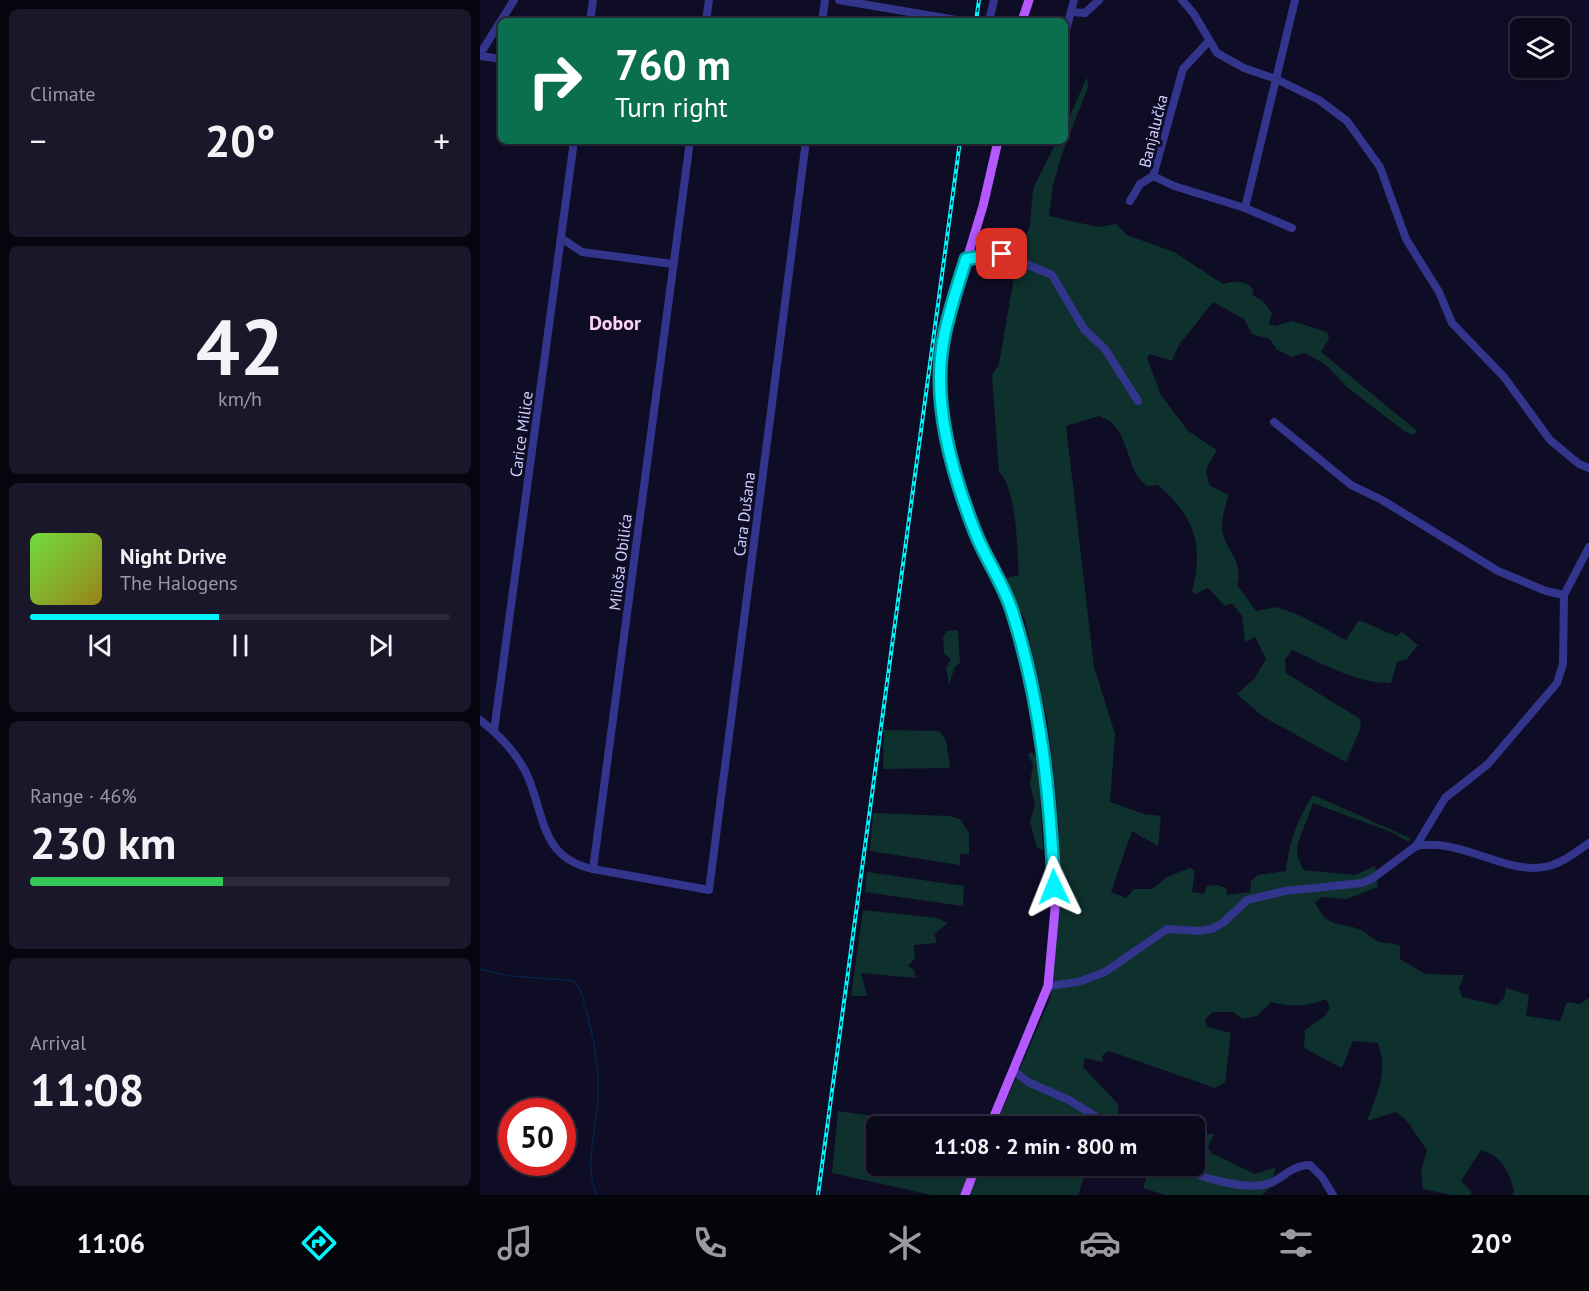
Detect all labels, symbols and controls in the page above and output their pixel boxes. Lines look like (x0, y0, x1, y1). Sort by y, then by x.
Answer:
map controls (1510, 18, 1570, 78)
button: layers (1510, 18, 1570, 78)
text: 760 m (615, 37, 731, 92)
icon: right (516, 42, 594, 120)
text: Climate (30, 81, 96, 107)
text: Turn right (615, 90, 728, 124)
street label: Banjalučka (1134, 93, 1172, 169)
text: 20° (205, 111, 275, 169)
text: − (30, 119, 47, 162)
text: + (433, 119, 450, 162)
pin (976, 228, 1027, 279)
icon: arrive (985, 237, 1018, 270)
text: 42 (196, 296, 284, 397)
district label: Dobor (589, 310, 641, 336)
text: km/h (218, 386, 262, 412)
street label: Carice Milice (505, 390, 537, 478)
street label: Cara Dušana (729, 471, 759, 557)
street label: Miloša Obilića (604, 513, 636, 611)
text: Night Drive (120, 542, 227, 570)
text: The Halogens (120, 570, 238, 596)
icon: previous (84, 629, 117, 662)
icon: pause (224, 629, 257, 662)
icon: next (364, 629, 397, 662)
text: Range · 46% (30, 783, 137, 809)
text: 230 km (30, 813, 176, 871)
position arrow (1022, 855, 1086, 919)
text: Arrival (30, 1030, 86, 1056)
text: 11:08 (30, 1060, 144, 1118)
speed limit sign: 50 (498, 1098, 576, 1176)
text: 11:08 · 2 min · 800 m (934, 1132, 1137, 1160)
icon: directions (298, 1222, 340, 1264)
icon: music (494, 1222, 536, 1264)
icon: phone (689, 1222, 731, 1264)
icon: climate (884, 1222, 926, 1264)
icon: car (1079, 1222, 1121, 1264)
icon: filters (1275, 1222, 1317, 1264)
text: 11:06 (77, 1226, 145, 1260)
text: 20° (1470, 1226, 1512, 1260)

